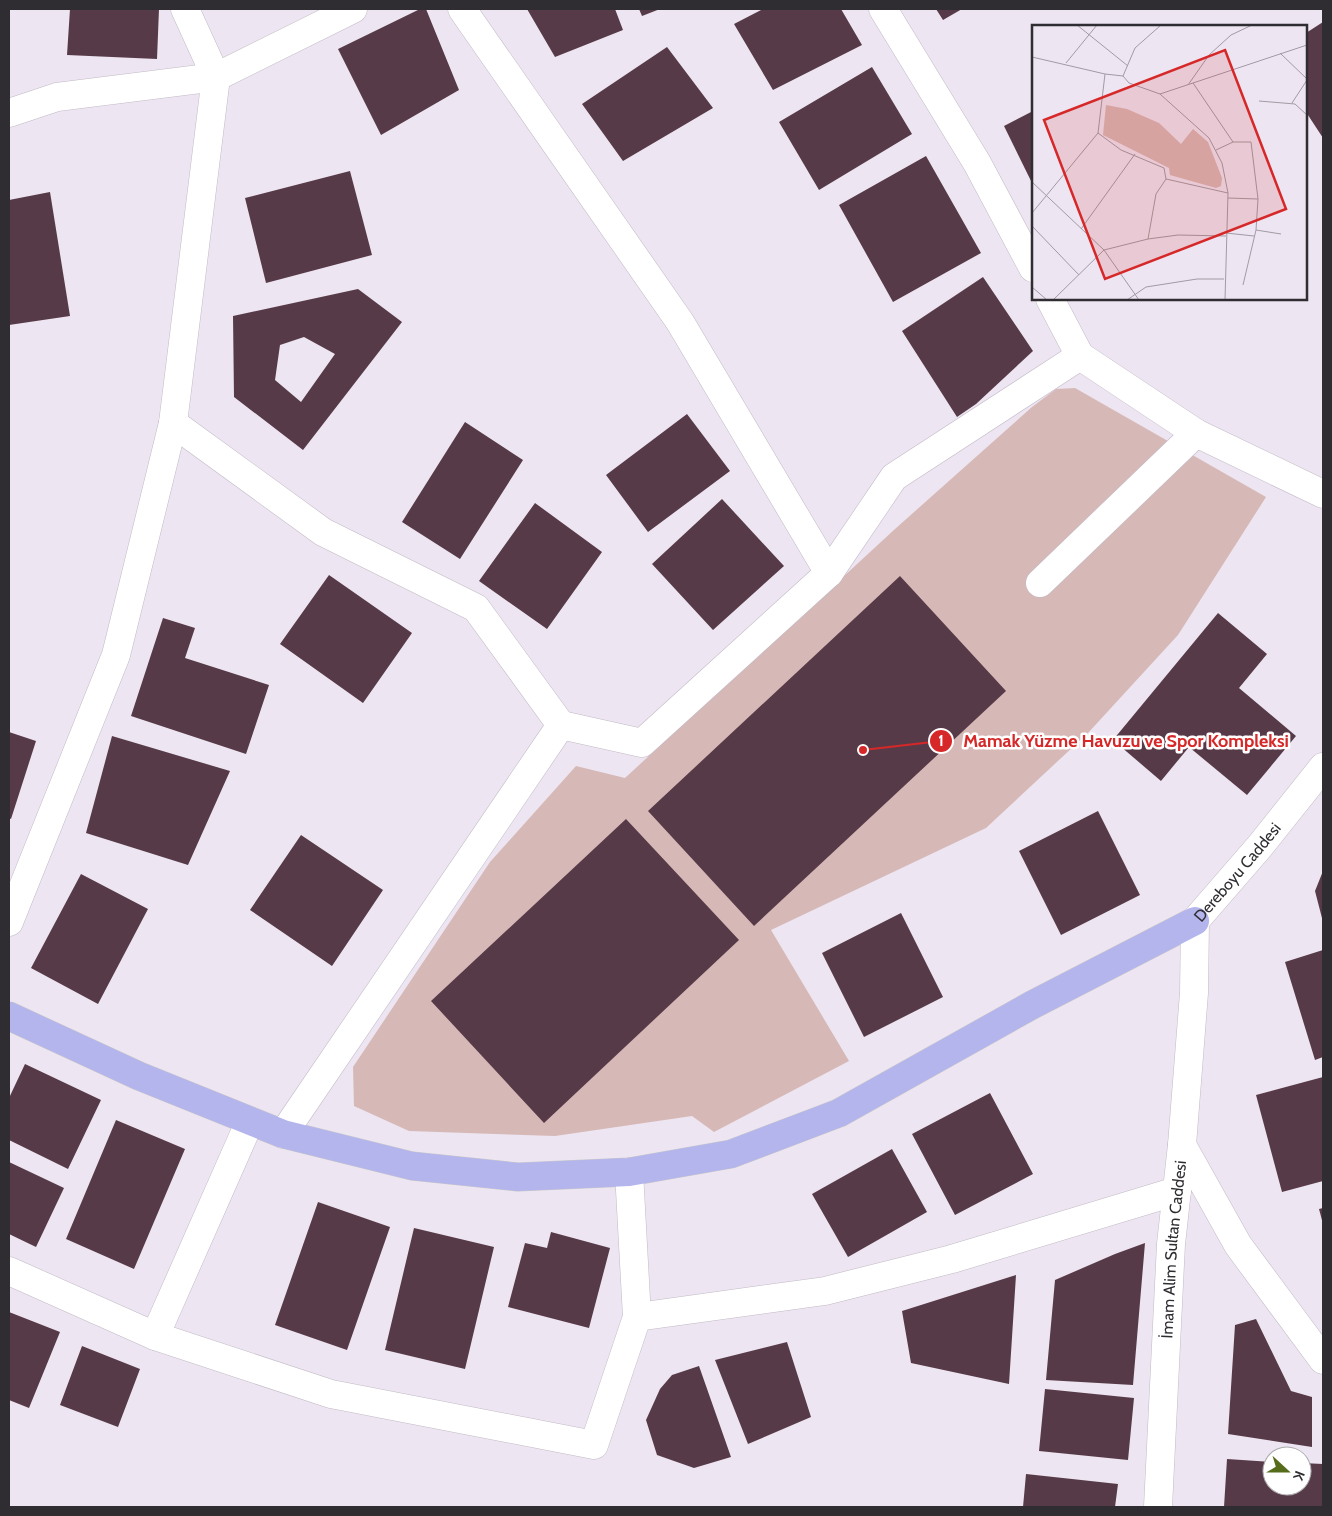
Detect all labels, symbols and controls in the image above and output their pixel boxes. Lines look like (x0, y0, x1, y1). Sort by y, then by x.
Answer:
inset map (1032, 25, 1307, 300)
callout: Mamak Yüzme Havuzu ve Spor Kompleksi (929, 724, 1299, 757)
text: Mamak Yüzme Havuzu ve Spor Kompleksi (963, 730, 1289, 752)
text: 1 (938, 732, 944, 750)
street label: Dereboyu Caddesi (1190, 819, 1285, 926)
street label: İmam Alim Sultan Caddesi (1157, 1160, 1190, 1339)
north arrow (1262, 1446, 1312, 1496)
text: K (1289, 1468, 1309, 1483)

